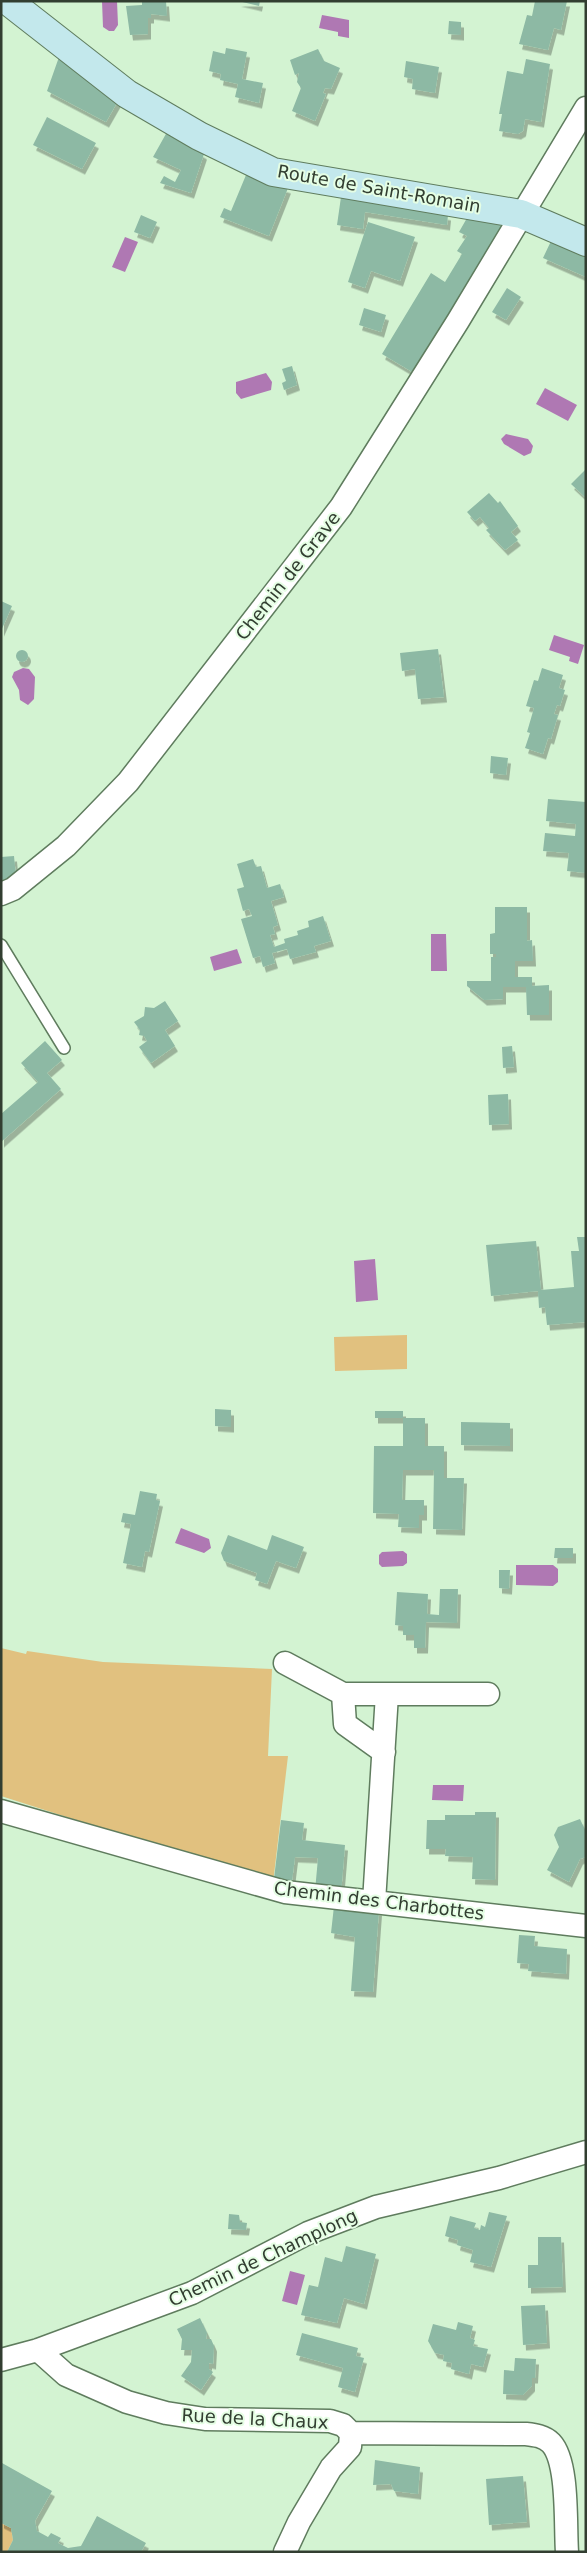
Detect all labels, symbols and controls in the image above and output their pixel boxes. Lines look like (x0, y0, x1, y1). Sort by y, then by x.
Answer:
street label: Route de Saint-Romain (276, 160, 482, 217)
street label: Chemin de Grave (231, 507, 344, 644)
street label: Chemin des Charbottes (273, 1877, 485, 1924)
street label: Chemin de Champlong (165, 2205, 360, 2311)
street label: Rue de la Chaux (181, 2404, 329, 2433)

